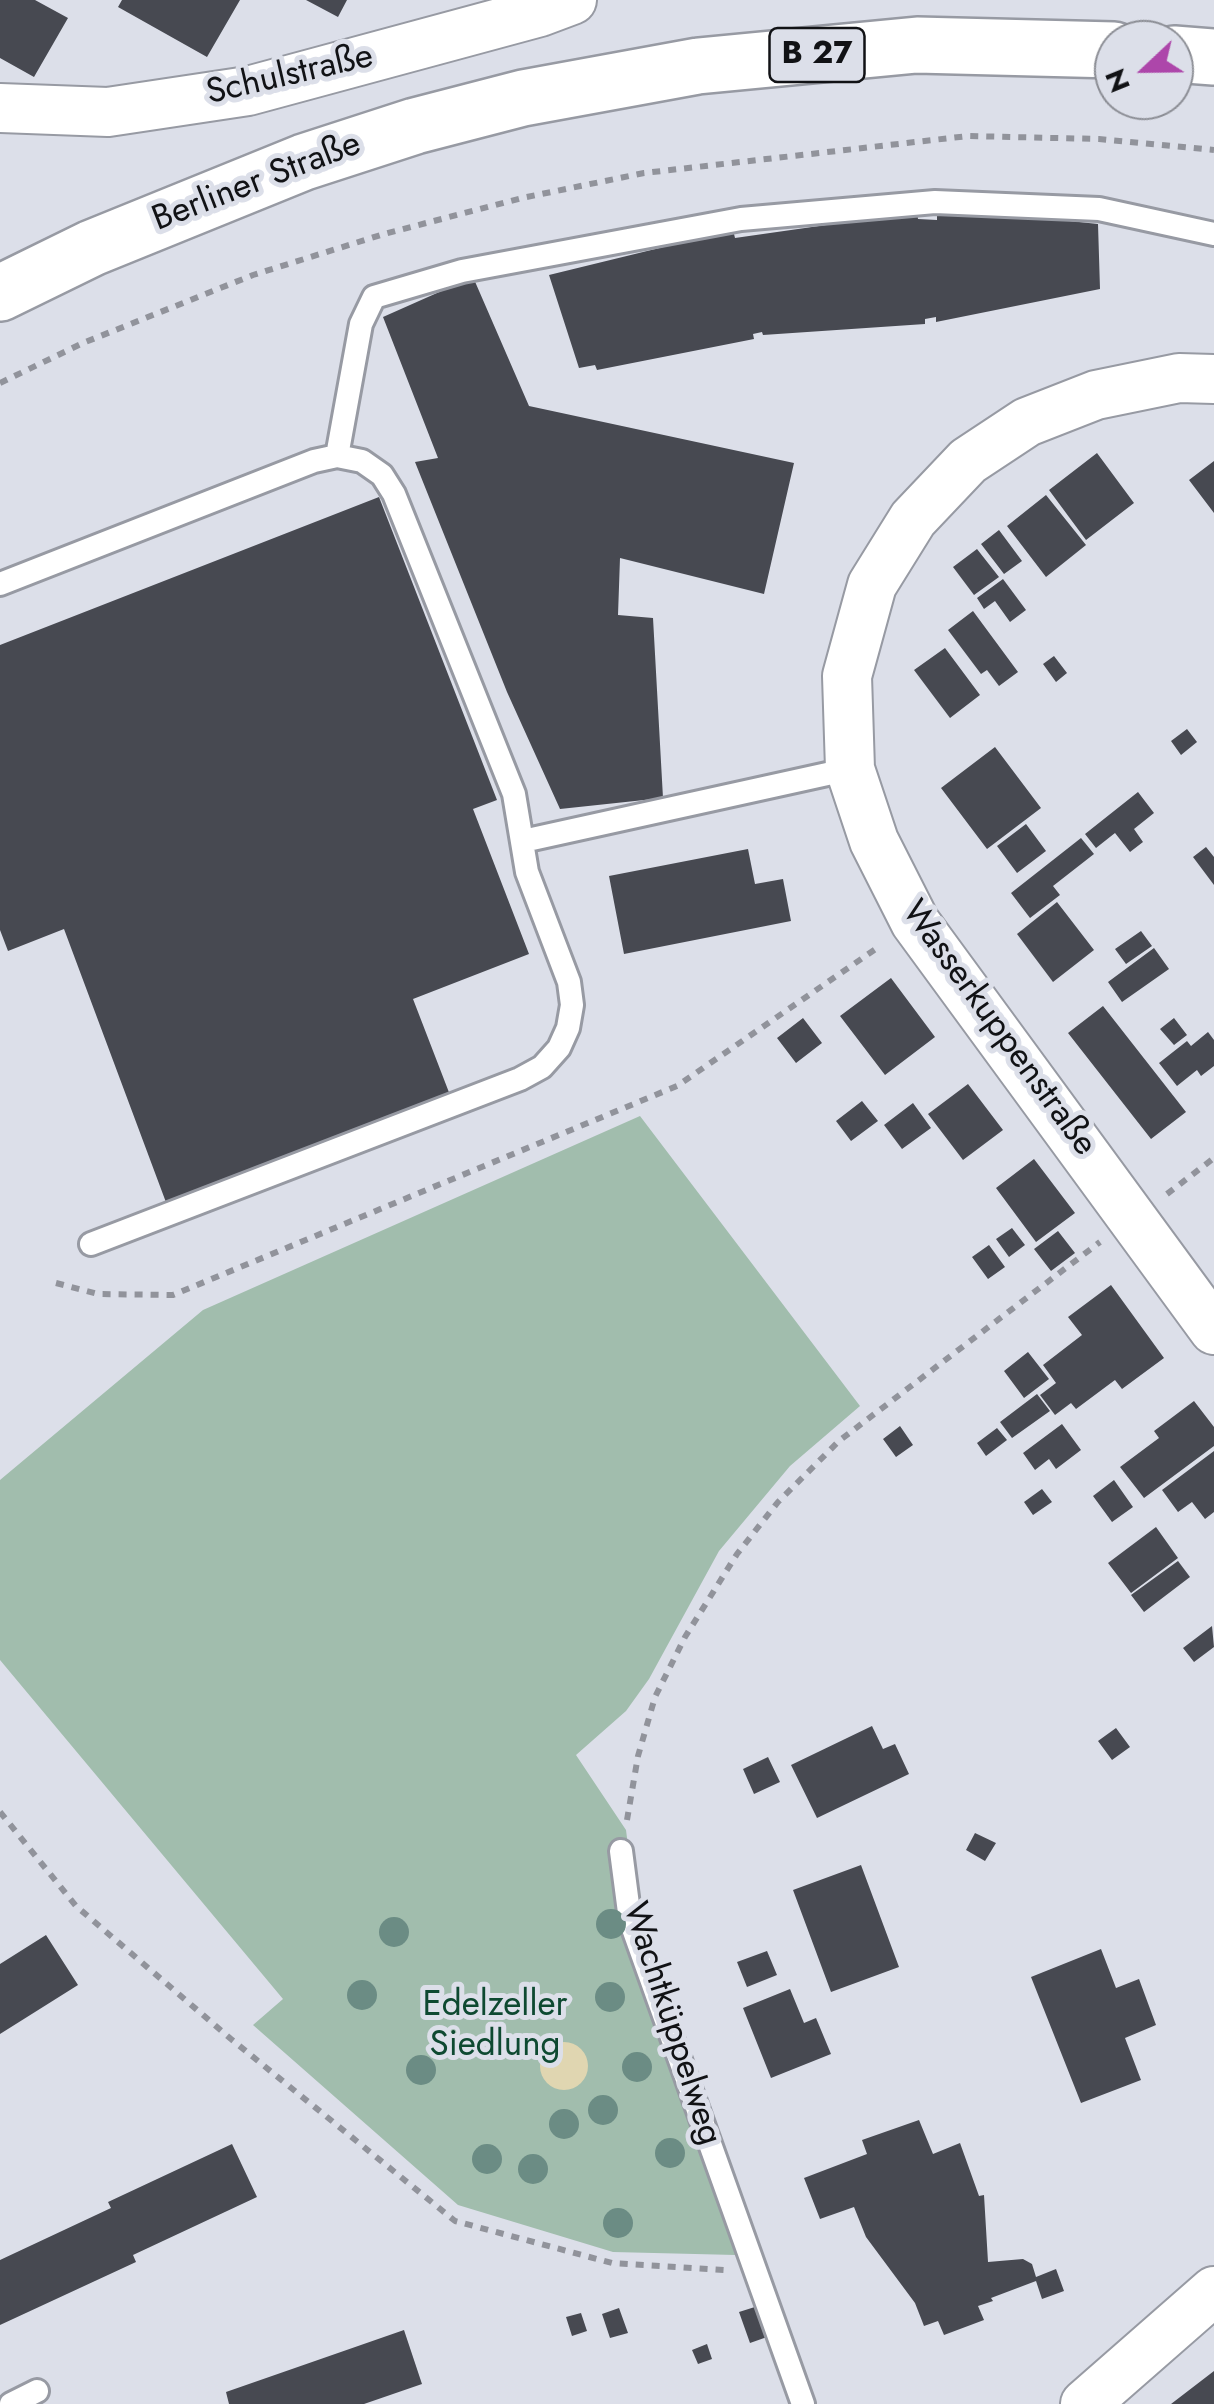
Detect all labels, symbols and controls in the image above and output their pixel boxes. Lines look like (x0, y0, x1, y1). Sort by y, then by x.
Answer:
north arrow (1094, 20, 1194, 120)
road number: B 27 (770, 28, 864, 82)
street label: Schulstraße (203, 36, 377, 116)
text: N (1094, 63, 1141, 99)
street label: Berliner Straße (147, 124, 367, 242)
street label: Wasserkuppenstraße (891, 893, 1105, 1165)
street label: Wachtküppelweg (612, 1897, 730, 2151)
park label: Edelzeller Siedlung (422, 1986, 568, 2068)

